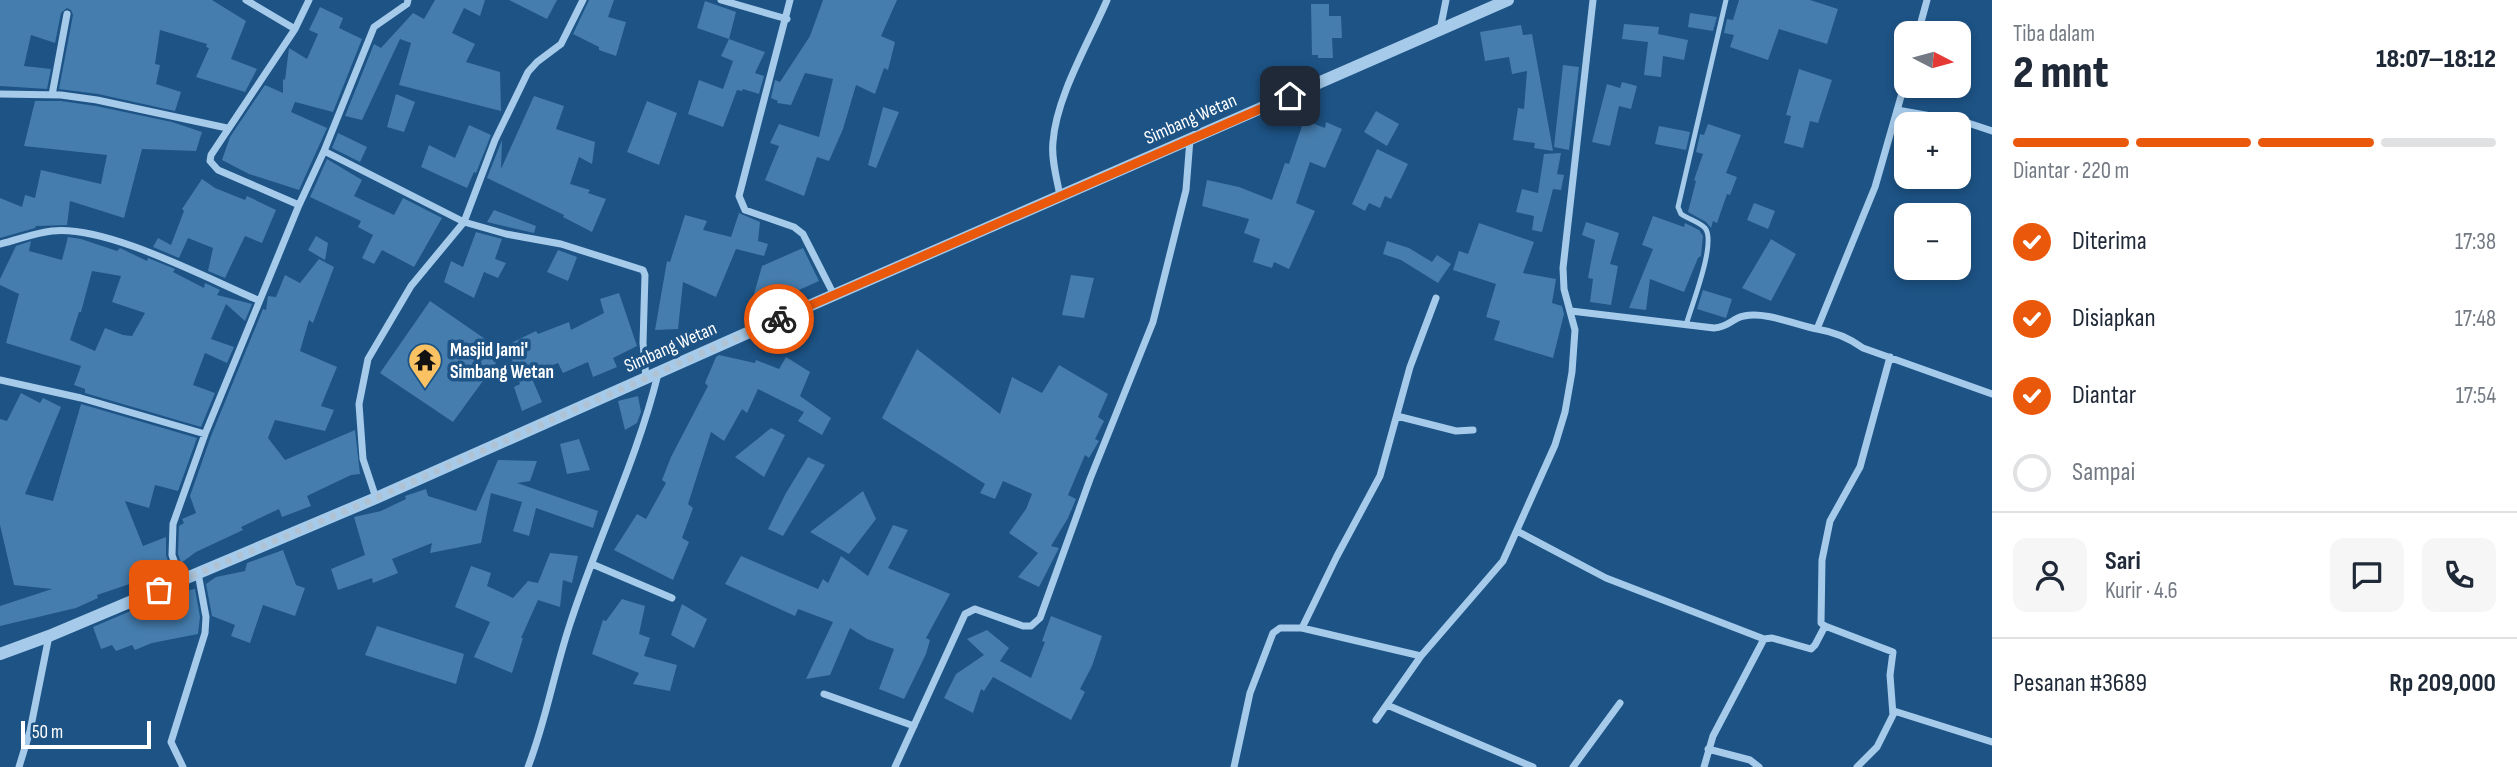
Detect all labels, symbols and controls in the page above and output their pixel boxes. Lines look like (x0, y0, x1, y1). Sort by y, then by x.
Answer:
text: Tiba dalam (2013, 20, 2095, 48)
north arrow (1894, 21, 1970, 98)
map controls (1894, 21, 1971, 280)
text: 18:07–18:12 (2376, 44, 2496, 75)
text: 2 mnt (2013, 46, 2108, 101)
pin (1260, 66, 1320, 126)
icon: home (1271, 77, 1309, 115)
street label: Simbang Wetan (1141, 89, 1240, 150)
button: + (1894, 112, 1971, 189)
text: Diantar · 220 m (2013, 157, 2129, 185)
button: − (1894, 203, 1971, 280)
icon: check (2013, 223, 2051, 261)
text: Diterima (2072, 226, 2147, 257)
text: 17:38 (2455, 228, 2496, 256)
courier (744, 284, 814, 354)
icon: bike (760, 300, 798, 338)
icon: check (2013, 300, 2051, 338)
text: Disiapkan (2072, 303, 2156, 334)
text: 17:48 (2455, 305, 2496, 333)
street label: Simbang Wetan (621, 317, 720, 378)
place label: Masjid Jami' Simbang Wetan (450, 339, 554, 384)
temple icon: Masjid Jami' Simbang Wetan (406, 341, 444, 390)
icon: check (2013, 377, 2051, 415)
text: Diantar (2072, 380, 2136, 411)
text: 17:54 (2456, 382, 2496, 410)
text: Sampai (2072, 457, 2135, 488)
button: person (2013, 538, 2087, 612)
button: chat (2330, 538, 2404, 612)
button: phone (2422, 538, 2496, 612)
text: Sari (2105, 546, 2141, 577)
pin (129, 560, 189, 620)
icon: bag (140, 571, 178, 609)
text: Kurir · 4.6 (2105, 577, 2178, 605)
text: Pesanan #3689 (2013, 668, 2147, 699)
text: Rp 209,000 (2389, 668, 2496, 699)
scale bar (21, 718, 150, 750)
text: 50 m (32, 721, 63, 744)

